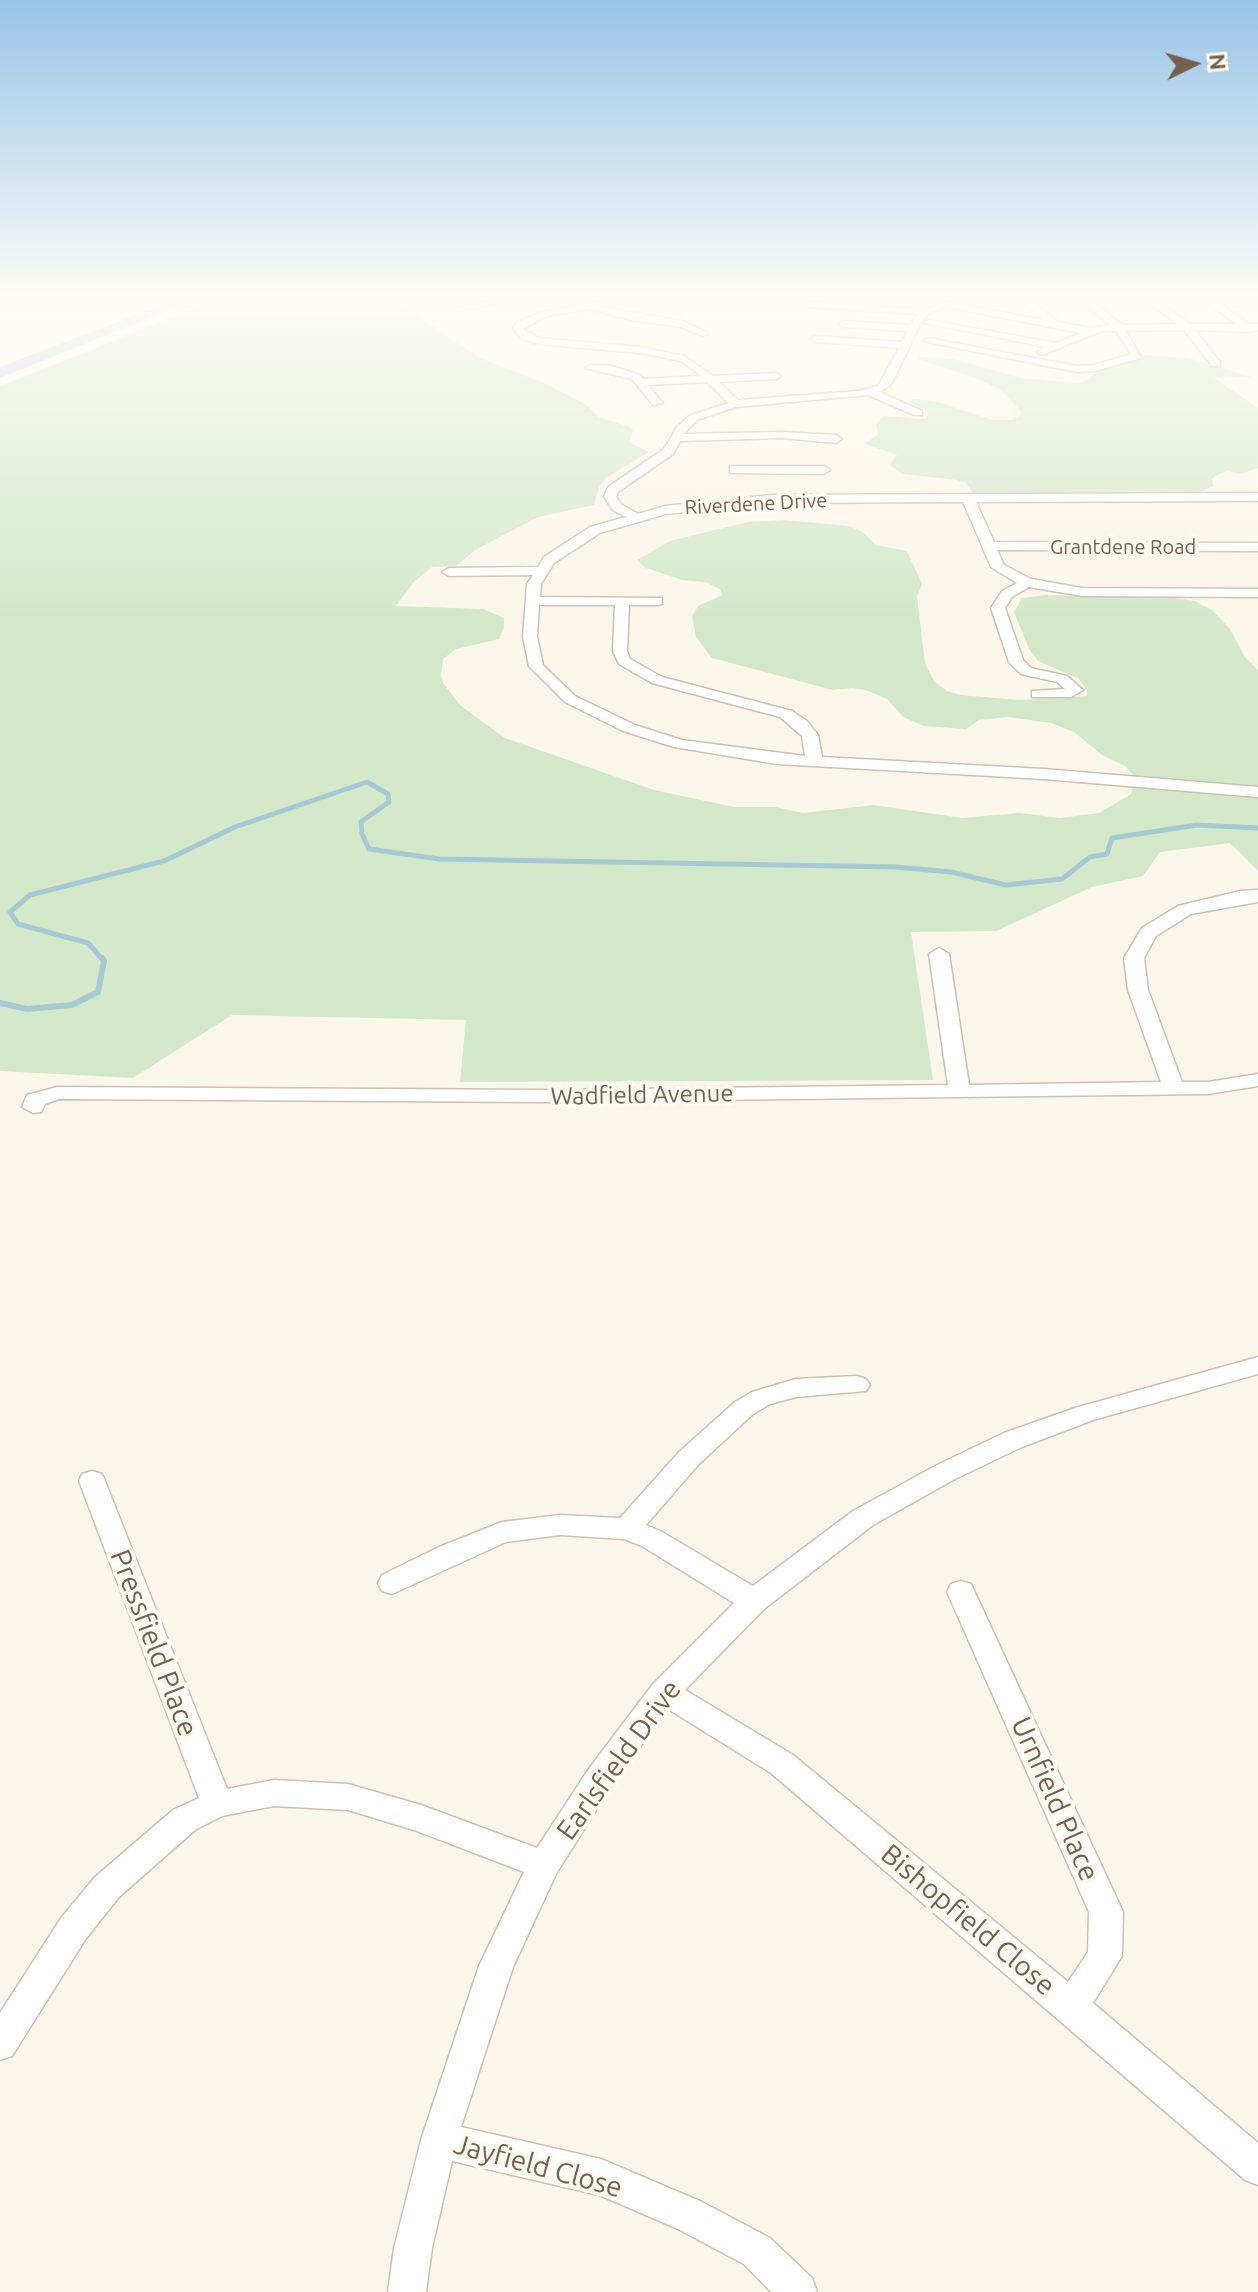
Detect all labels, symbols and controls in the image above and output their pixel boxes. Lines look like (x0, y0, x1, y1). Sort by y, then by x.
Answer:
north arrow (1154, 24, 1234, 104)
text: N (1205, 53, 1232, 71)
street label: Riverdene Drive (684, 488, 828, 520)
street label: Grantdene Road (1050, 535, 1196, 559)
street label: Wadfield Avenue (550, 1079, 734, 1111)
street label: Pressfield Place (103, 1545, 205, 1741)
street label: Earlsfield Drive (550, 1674, 688, 1846)
street label: Urnfield Place (1004, 1712, 1106, 1886)
street label: Bishopfield Close (874, 1837, 1062, 2003)
street label: Jayfield Close (450, 2127, 626, 2205)

